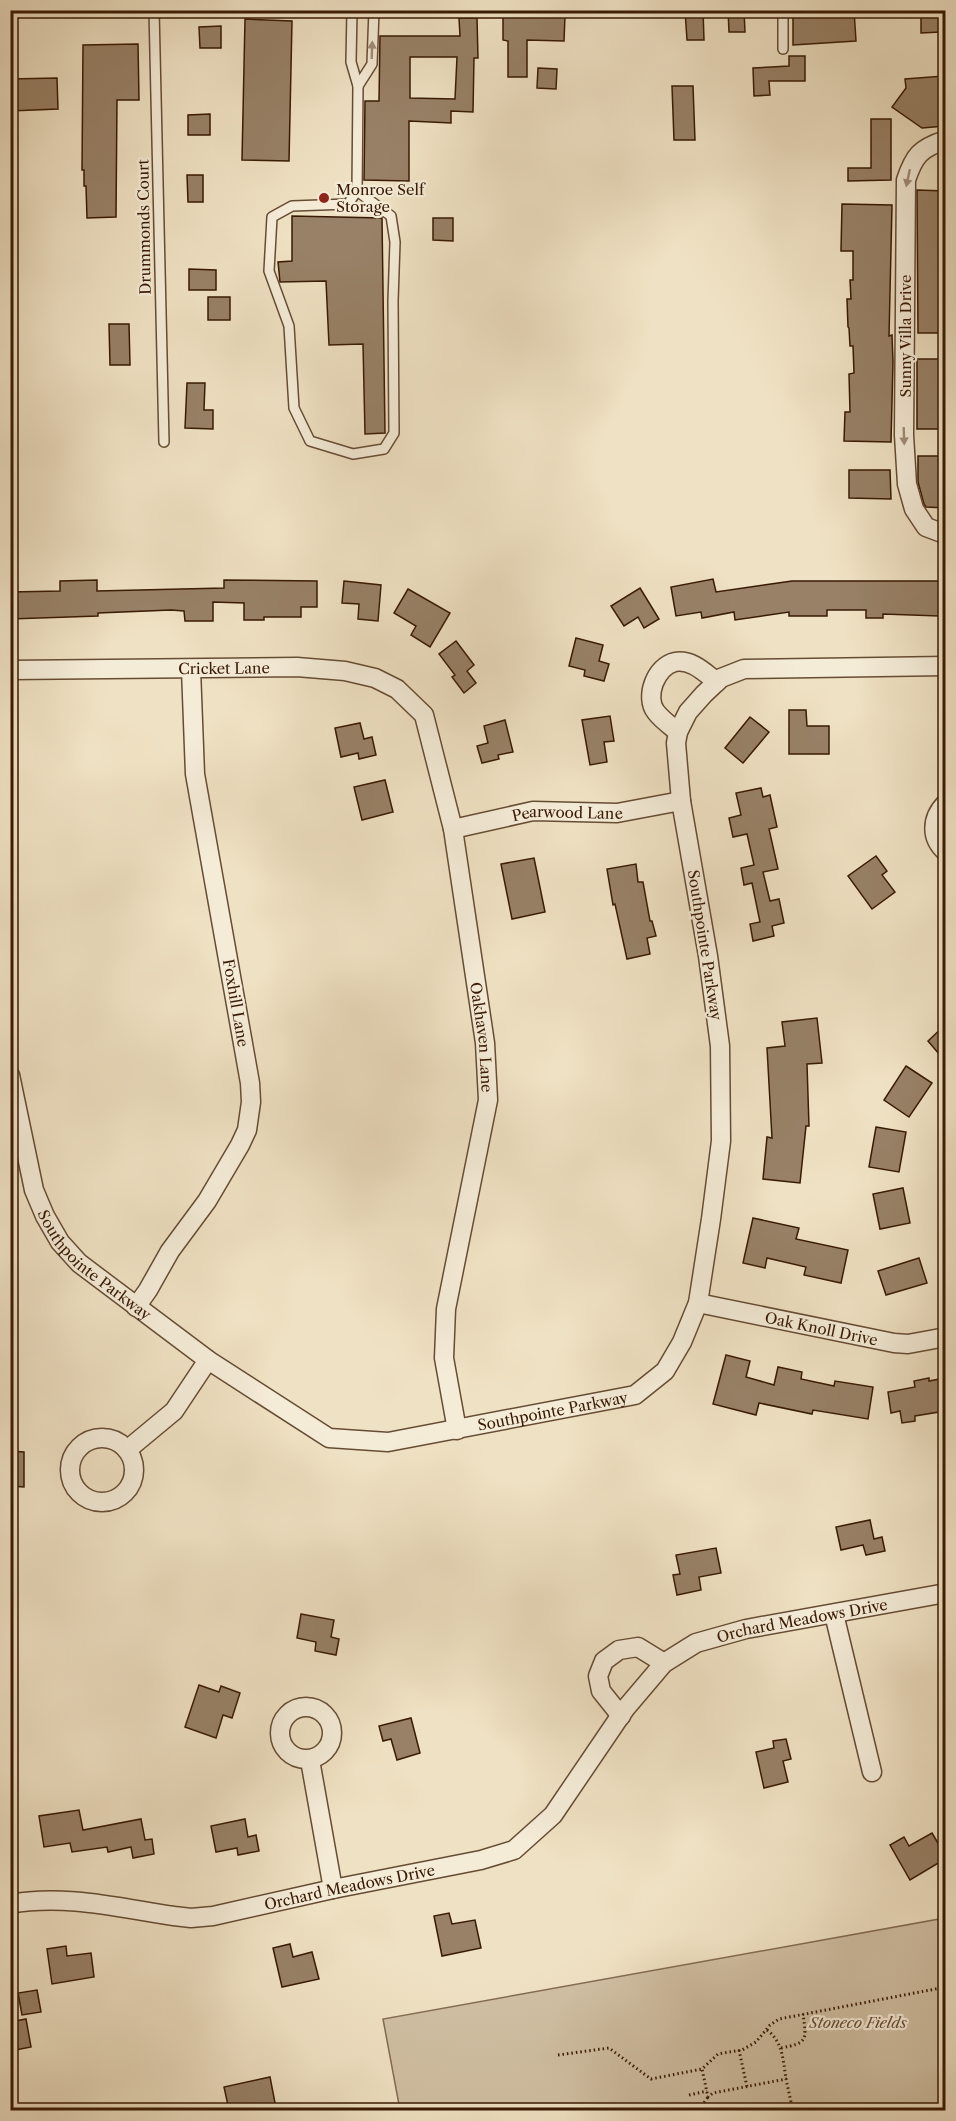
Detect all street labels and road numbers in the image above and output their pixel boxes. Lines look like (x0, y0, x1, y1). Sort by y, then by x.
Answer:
street label: Drummonds Court (133, 158, 155, 295)
street label: Sunny Villa Drive (896, 275, 915, 397)
street label: Cricket Lane (178, 658, 270, 678)
street label: Pearwood Lane (510, 801, 624, 825)
street label: Southpointe Parkway (684, 868, 726, 1022)
street label: Foxhill Lane (219, 958, 253, 1048)
street label: Oakhaven Lane (466, 981, 497, 1093)
street label: Southpointe Parkway (34, 1207, 156, 1324)
street label: Oak Knoll Drive (763, 1307, 880, 1349)
street label: Southpointe Parkway (476, 1387, 630, 1434)
street label: Orchard Meadows Drive (714, 1594, 889, 1646)
street label: Orchard Meadows Drive (262, 1860, 436, 1914)

